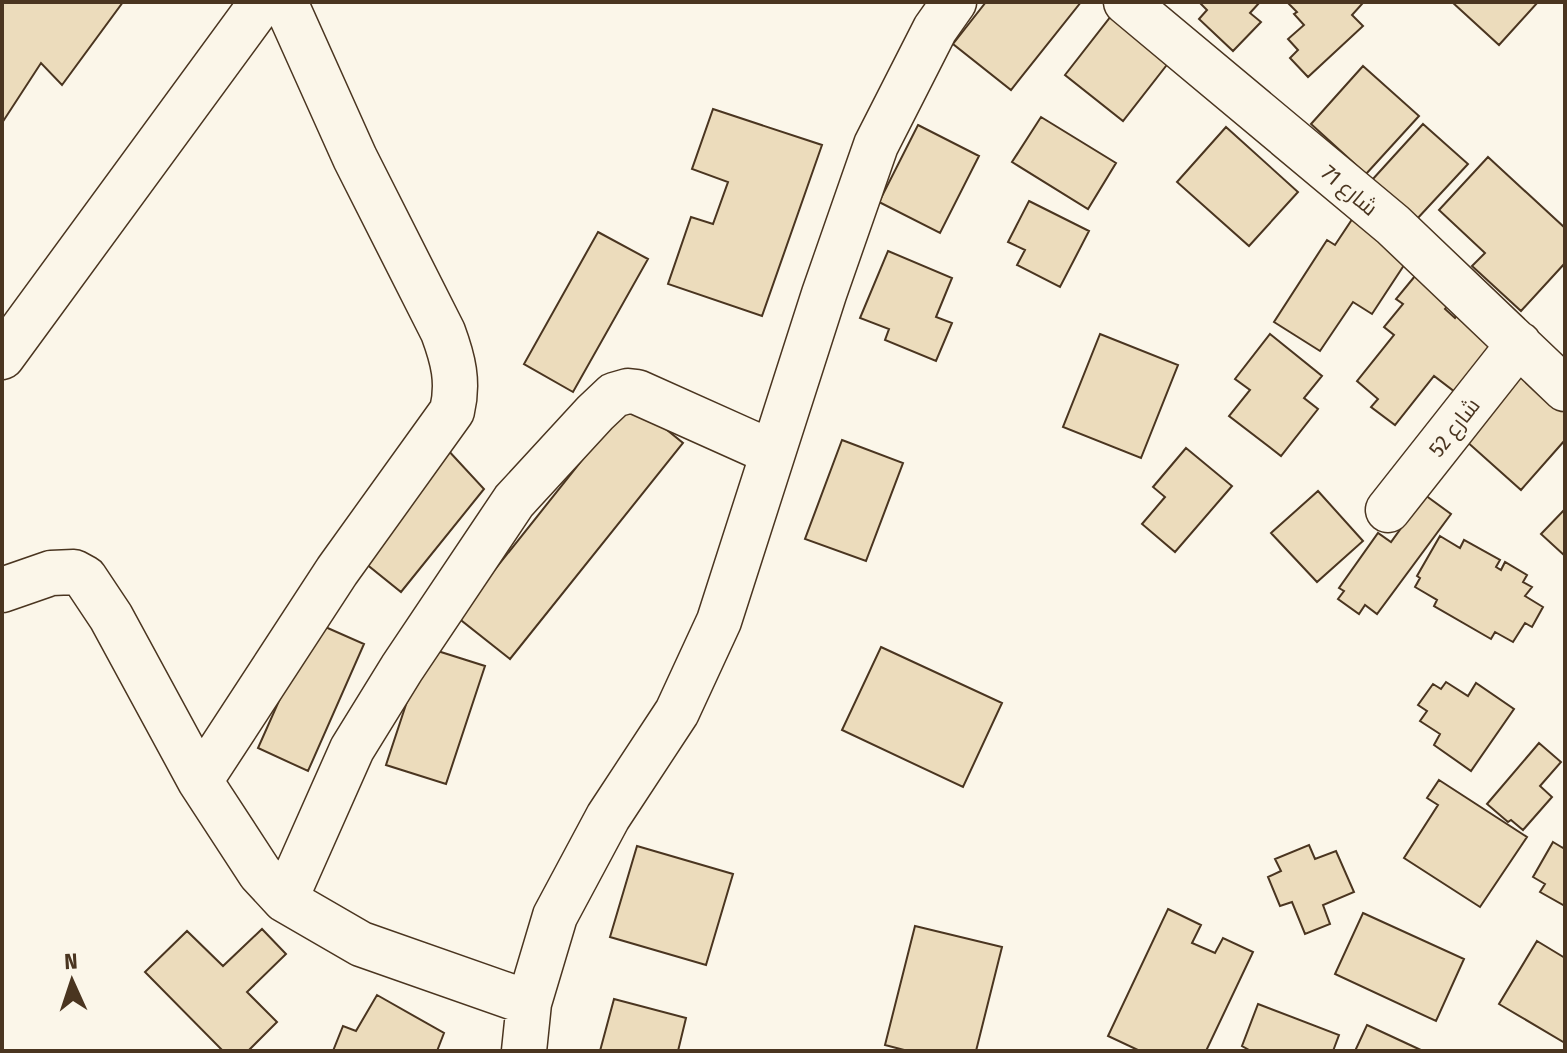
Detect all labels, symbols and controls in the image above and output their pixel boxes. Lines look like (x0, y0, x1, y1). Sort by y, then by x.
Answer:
street label: شارع 71 (1315, 159, 1383, 222)
street label: شارع 52 (1423, 392, 1487, 463)
north arrow (32, 941, 112, 1021)
text: N (64, 948, 78, 975)

